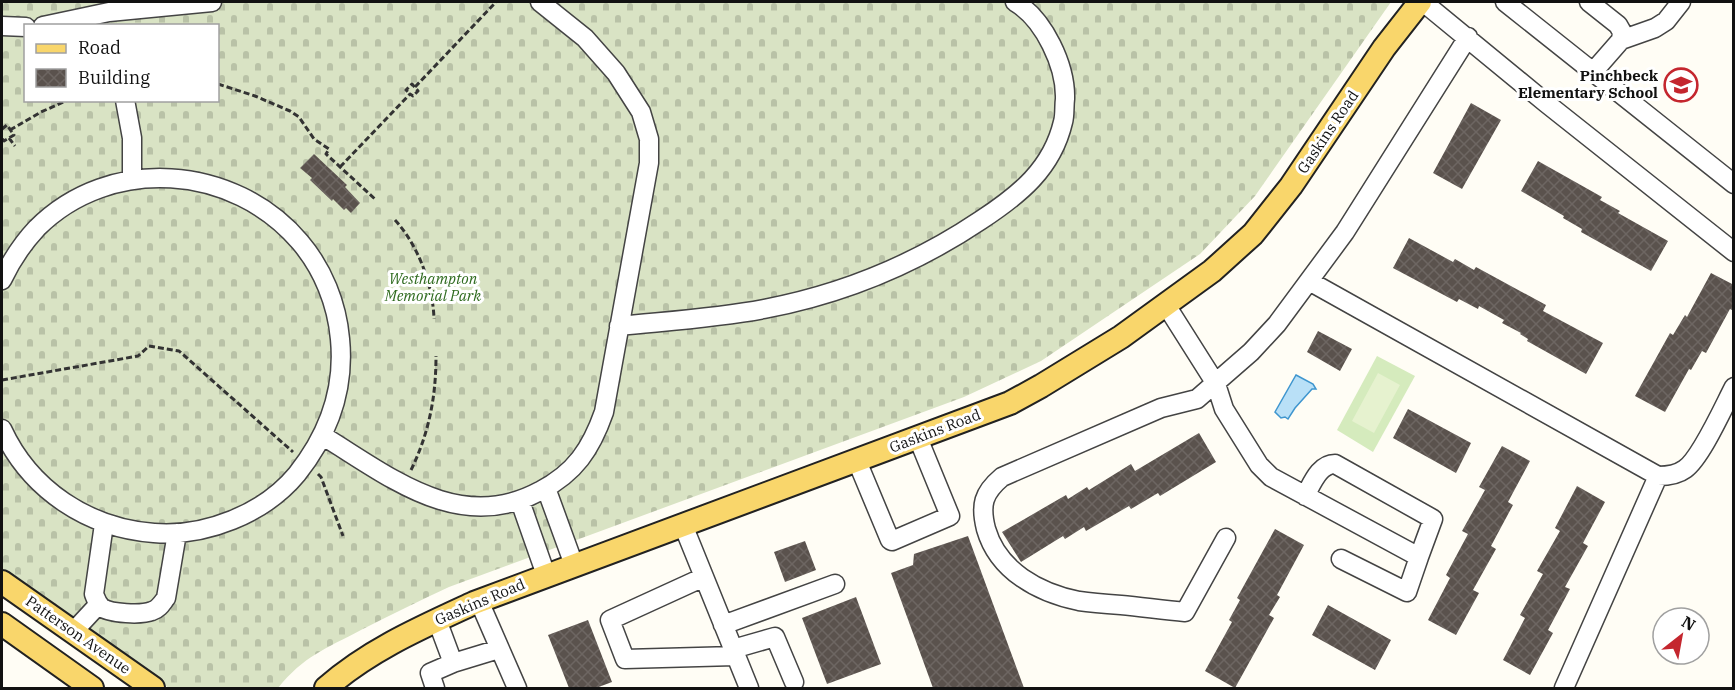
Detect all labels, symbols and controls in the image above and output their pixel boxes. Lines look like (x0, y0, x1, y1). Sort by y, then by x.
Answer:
legend (24, 24, 219, 102)
text: Road (78, 36, 121, 59)
text: Building (78, 66, 150, 89)
place label: Pinchbeck Elementary School (1518, 66, 1659, 102)
school or university icon: Pinchbeck Elementary School (1663, 67, 1699, 103)
street label: Gaskins Road (1293, 87, 1362, 177)
park label: Westhampton Memorial Park (384, 269, 481, 305)
street label: Gaskins Road (887, 404, 983, 457)
street label: Gaskins Road (432, 574, 528, 629)
street label: Patterson Avenue (22, 591, 134, 678)
north arrow (1651, 606, 1711, 666)
text: N (1678, 611, 1699, 635)

